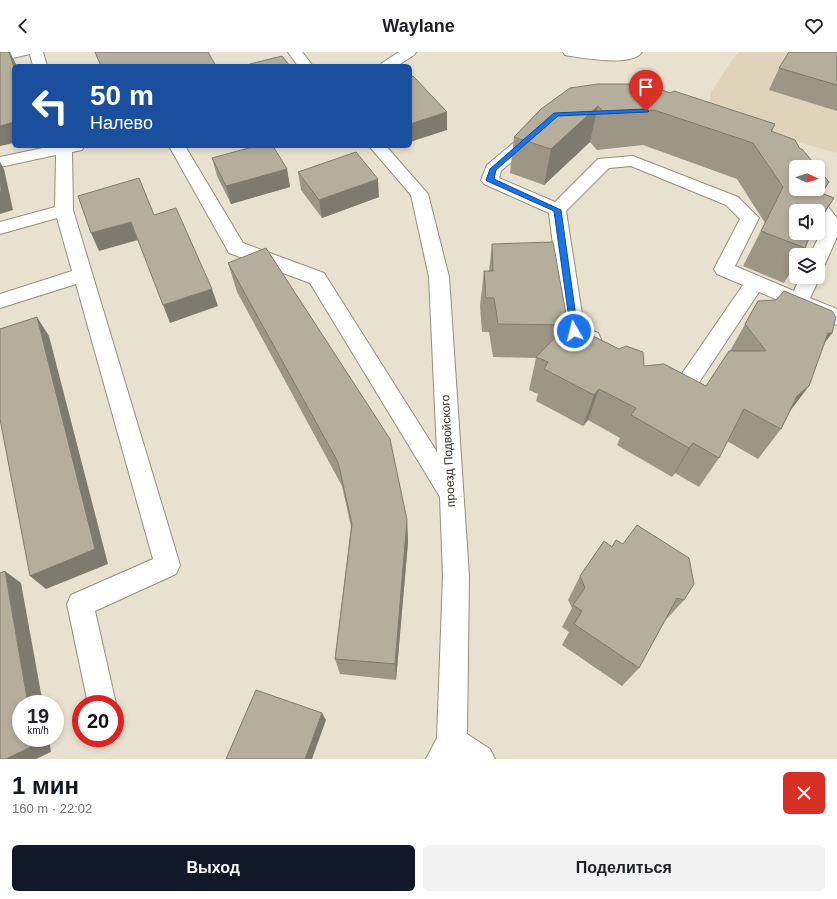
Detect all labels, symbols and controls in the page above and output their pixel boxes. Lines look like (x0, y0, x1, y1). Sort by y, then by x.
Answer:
icon: back (12, 15, 34, 37)
icon: heart (803, 15, 825, 37)
text: Waylane (382, 16, 455, 36)
pin (629, 70, 663, 111)
icon: arrive (635, 76, 657, 98)
icon: left (24, 80, 76, 132)
text: 50 m (90, 80, 154, 111)
text: Налево (90, 113, 153, 133)
north arrow (789, 160, 825, 196)
map controls (789, 160, 825, 284)
button: sound (789, 204, 825, 240)
button: layers (789, 248, 825, 284)
position arrow (553, 310, 595, 352)
street label: проезд Подвойского (438, 394, 458, 507)
speed limit sign: 20 (72, 695, 124, 747)
text: 19 (27, 705, 49, 727)
text: km/h (27, 725, 49, 736)
text: 1 мин (12, 772, 79, 799)
button: close (783, 772, 825, 814)
text: 160 m · 22:02 (12, 801, 92, 816)
button: Выход (12, 845, 415, 891)
button: Поделиться (423, 845, 825, 891)

